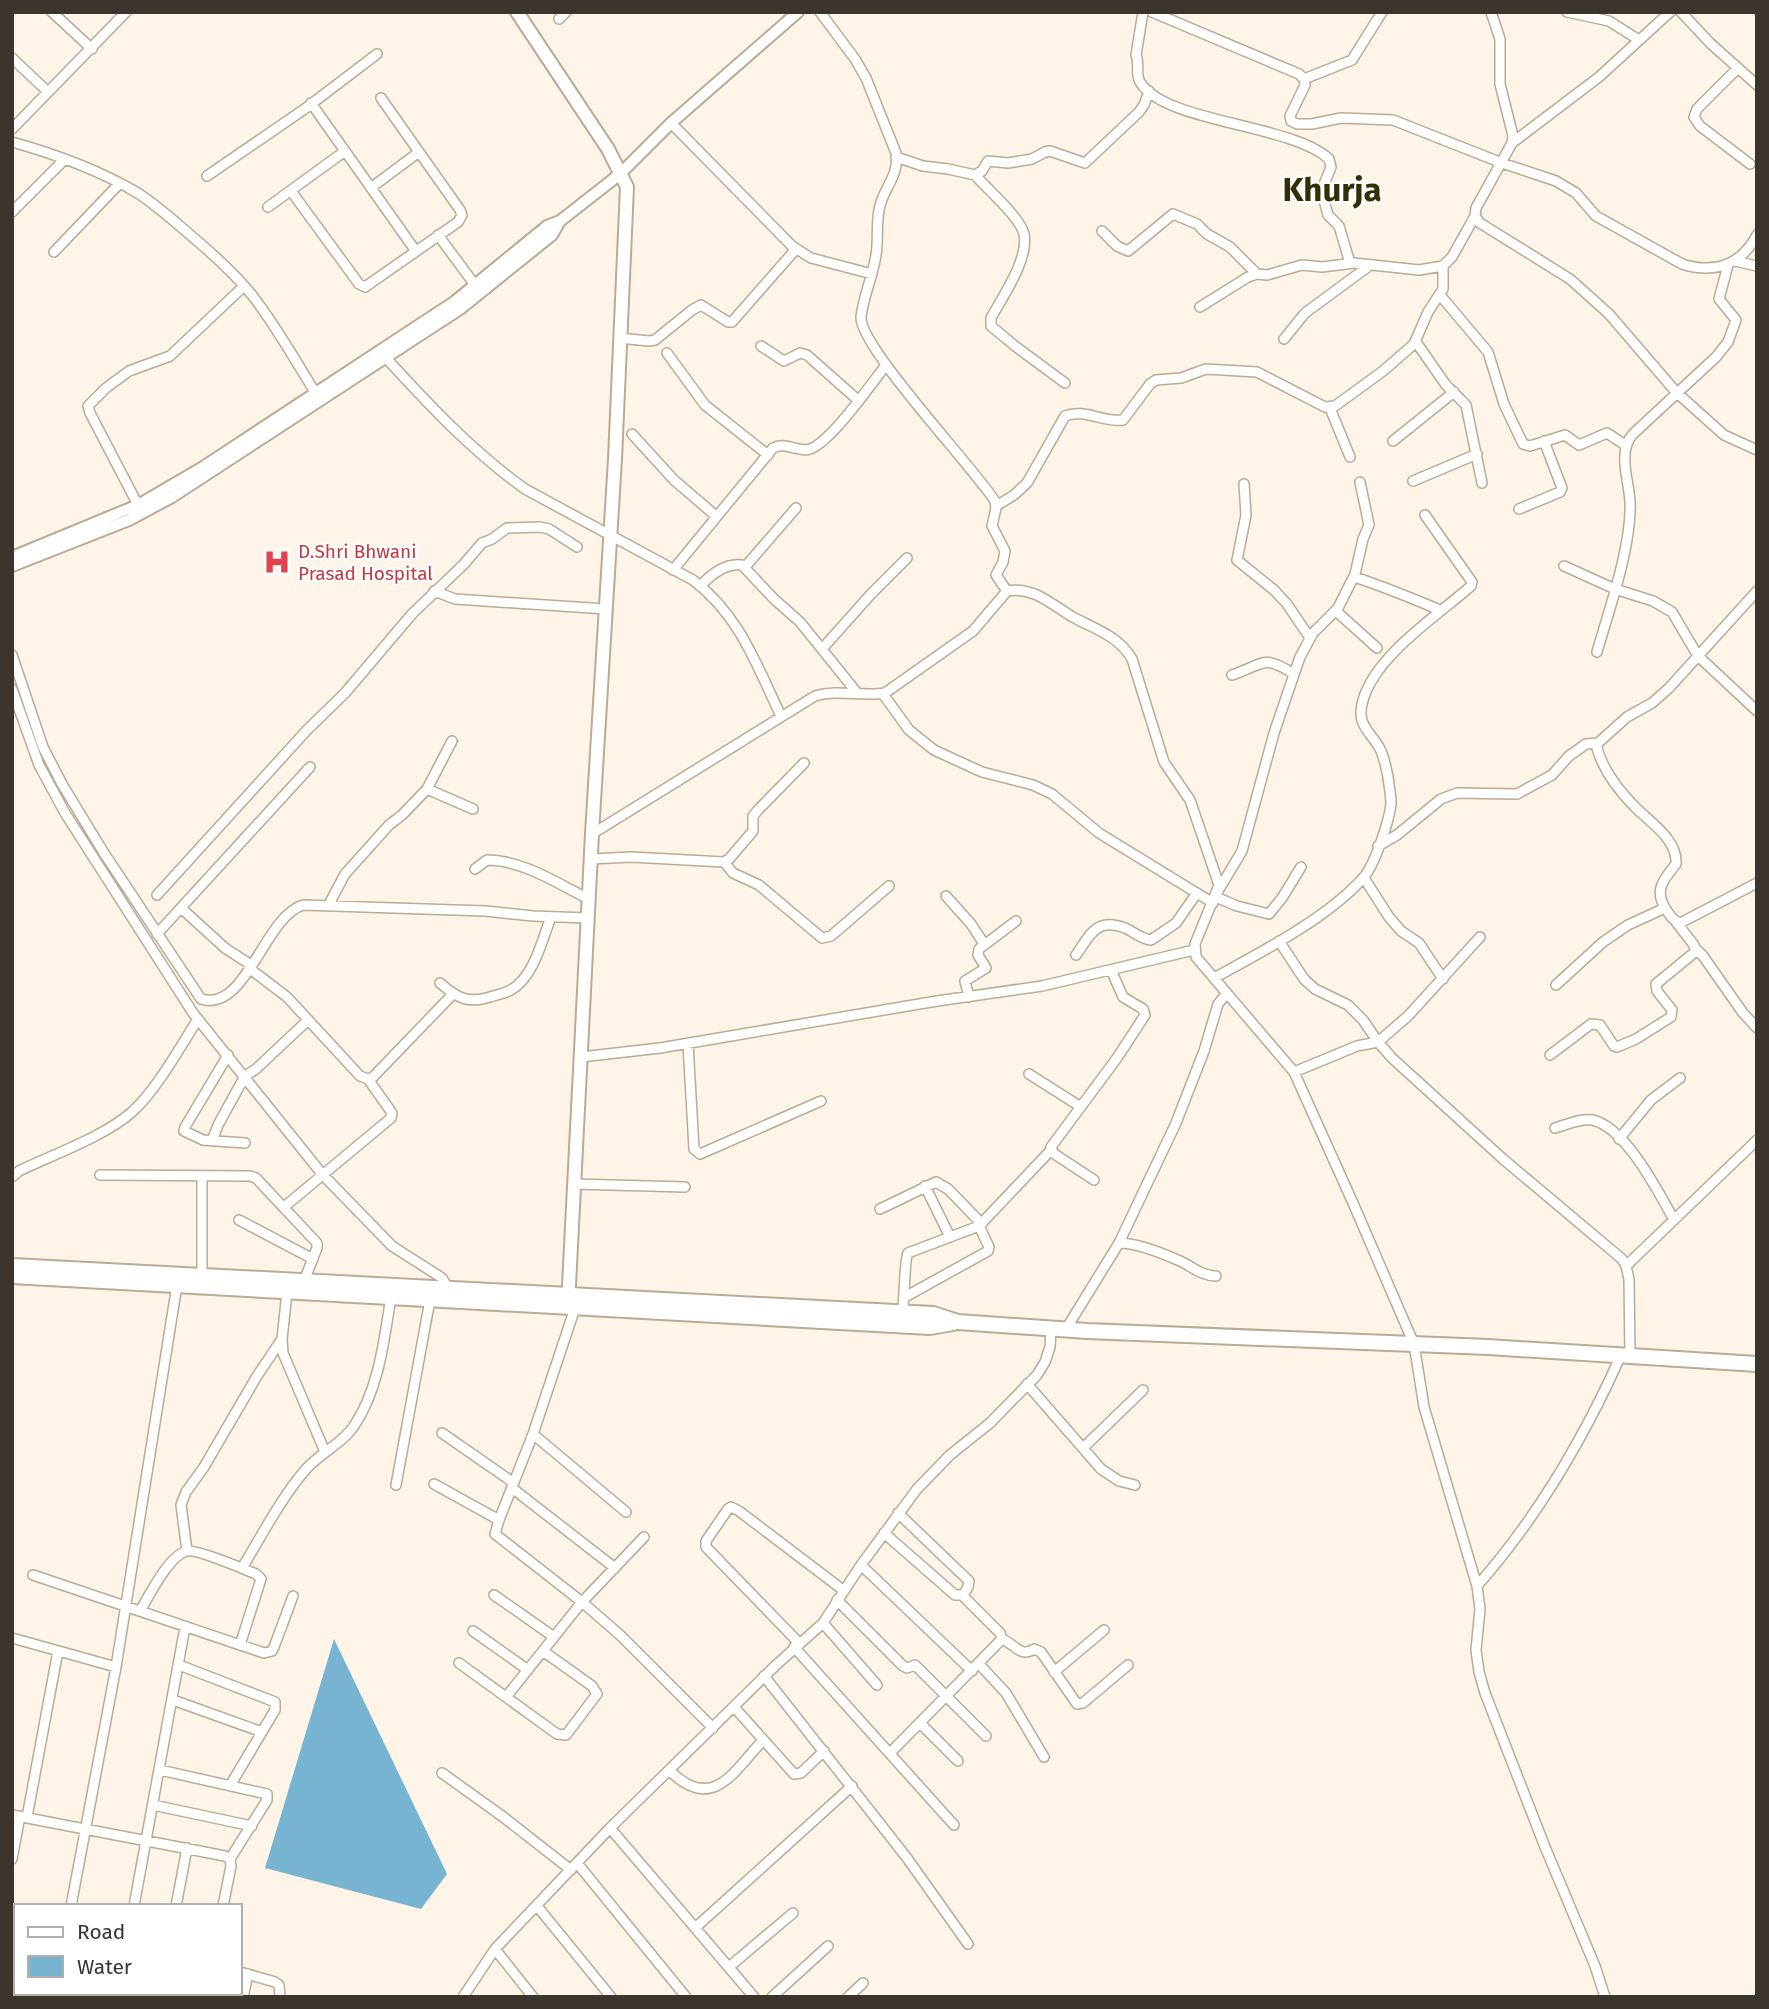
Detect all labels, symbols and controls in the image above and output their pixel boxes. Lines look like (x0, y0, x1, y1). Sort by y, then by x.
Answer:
district label: Khurja (1282, 170, 1382, 210)
place label: D.Shri Bhwani Prasad Hospital (298, 540, 433, 585)
hospital icon: D.Shri Bhwani Prasad Hospital (262, 547, 292, 577)
legend (14, 1904, 242, 1995)
text: Road (77, 1919, 125, 1945)
text: Water (77, 1954, 132, 1980)

